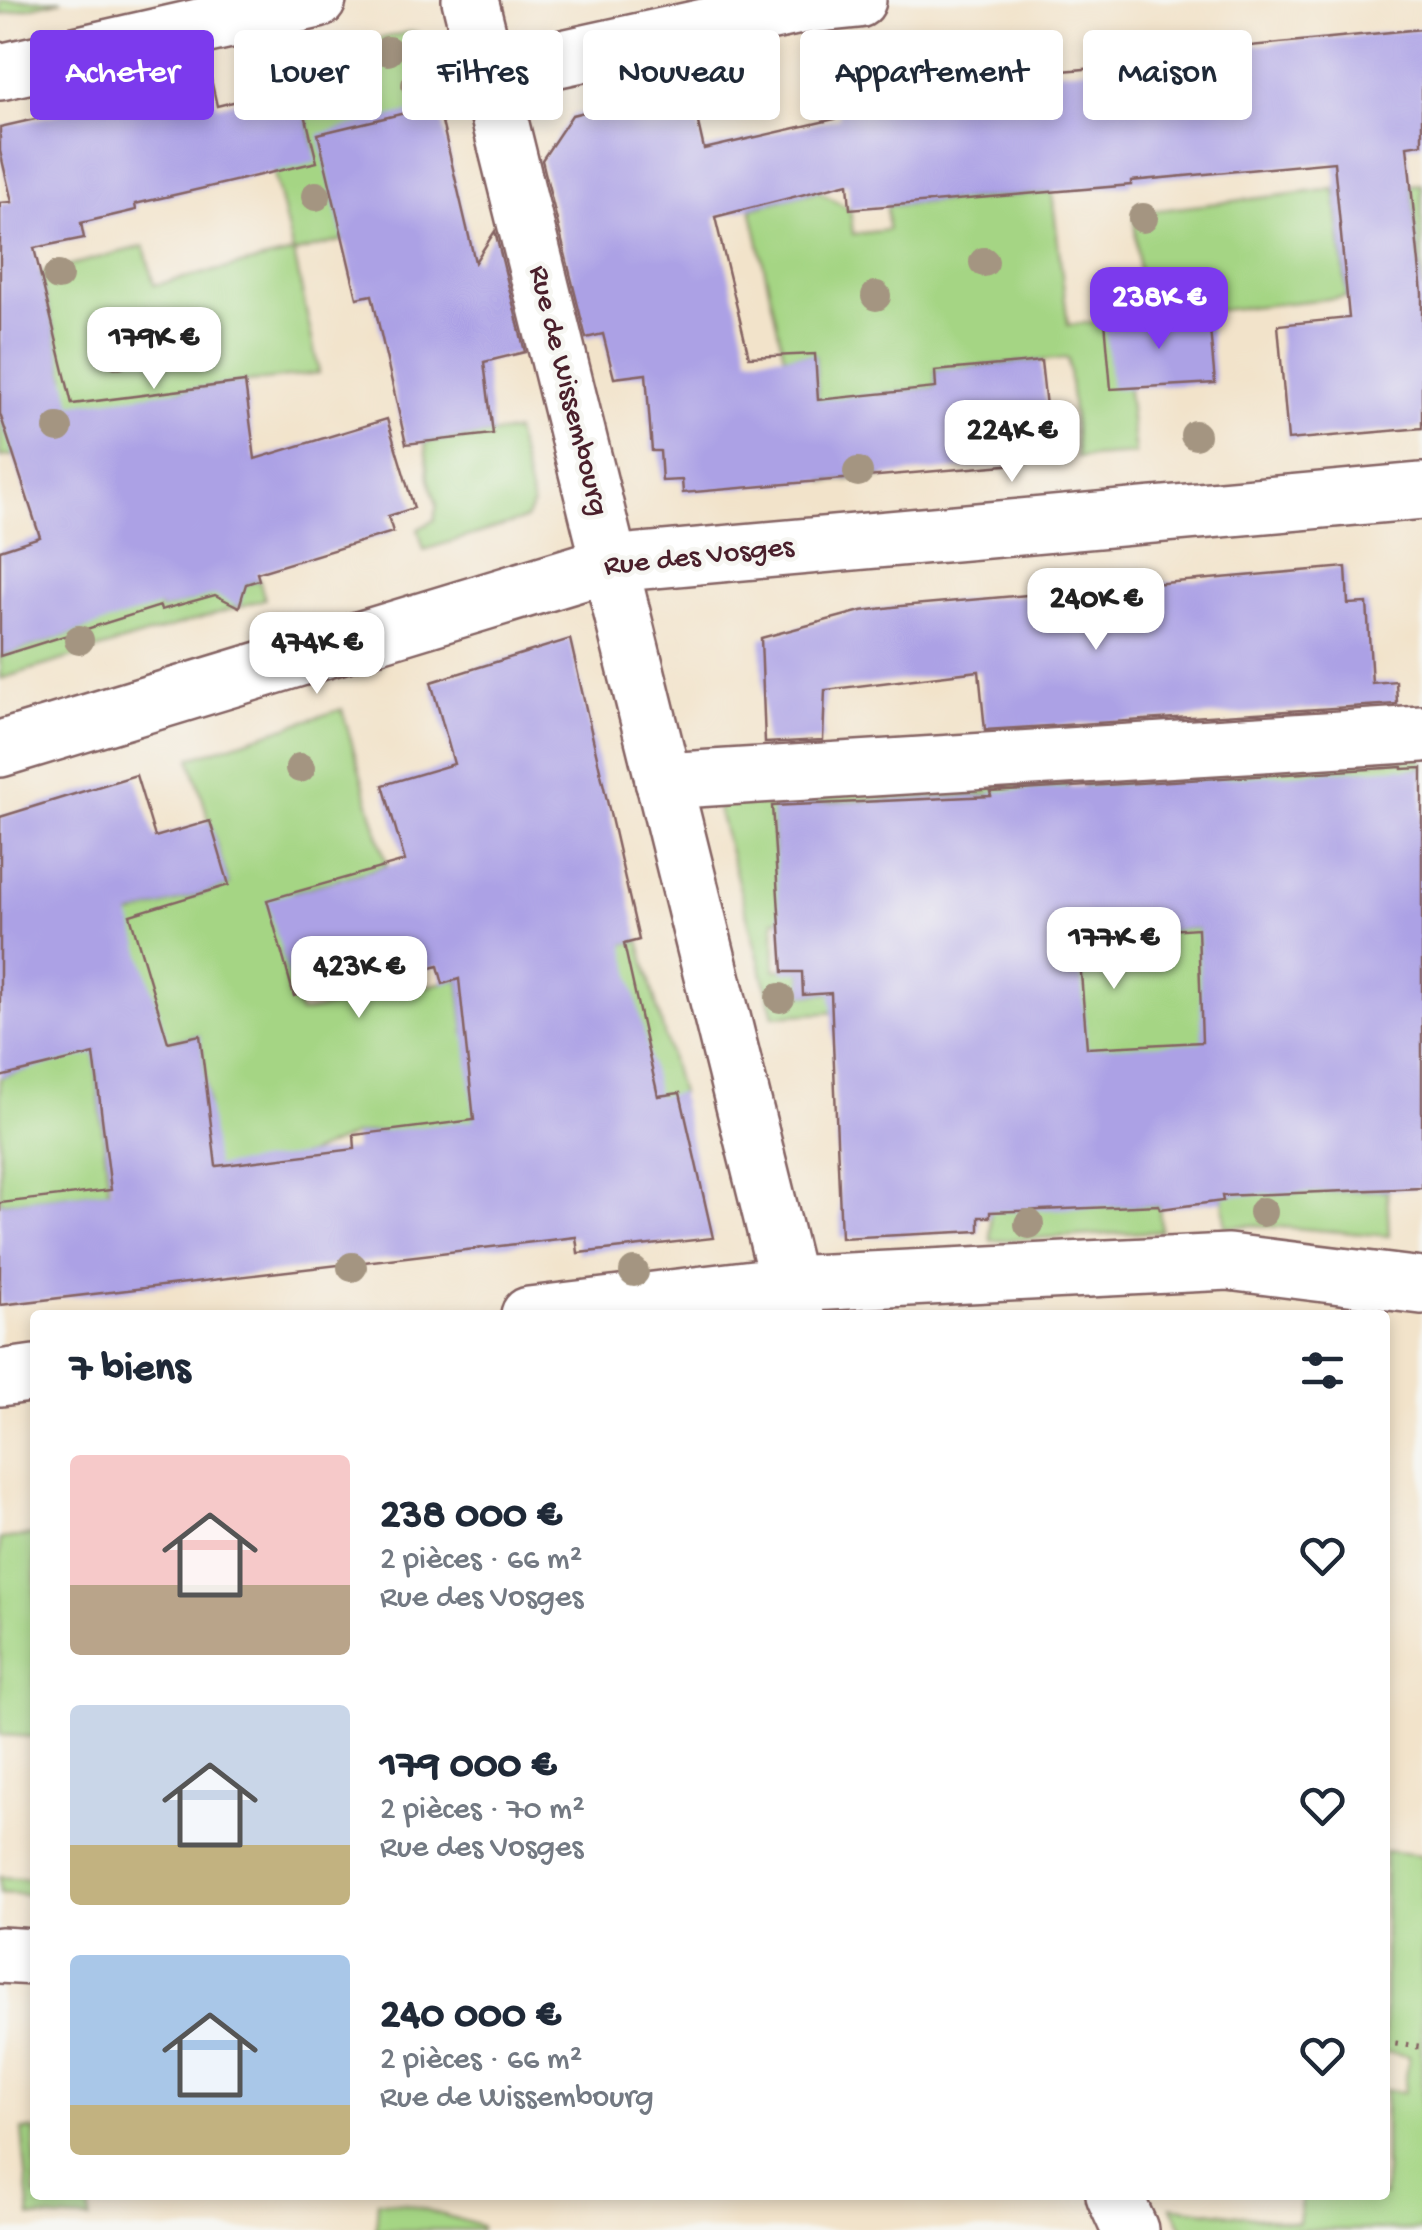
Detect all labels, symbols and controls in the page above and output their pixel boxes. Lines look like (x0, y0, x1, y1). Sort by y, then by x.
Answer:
chip: Acheter (30, 30, 214, 120)
chip: Louer (234, 30, 382, 120)
chip: Filtres (402, 30, 563, 120)
chip: Nouveau (583, 30, 780, 120)
chip: Appartement (800, 30, 1063, 120)
chip: Maison (1083, 30, 1252, 120)
street label: Rue de Wissembourg (519, 262, 615, 520)
pin: 238K € (1078, 267, 1240, 352)
text: 238K € (1112, 280, 1206, 318)
pin: 179K € (73, 307, 235, 392)
text: 179K € (109, 320, 199, 358)
pin: 224K € (931, 400, 1093, 485)
text: 224K € (967, 413, 1057, 451)
street label: Rue des Vosges (602, 531, 796, 585)
pin: 240K € (1015, 568, 1177, 653)
text: 240K € (1049, 581, 1143, 619)
pin: 474K € (236, 612, 398, 697)
text: 474K € (271, 625, 363, 663)
pin: 177K € (1033, 907, 1195, 992)
text: 177K € (1069, 920, 1159, 958)
pin: 423K € (278, 936, 440, 1021)
text: 423K € (313, 949, 405, 987)
icon: filters (1295, 1343, 1350, 1398)
text: 7 biens (70, 1346, 190, 1395)
text: 238 000 € (380, 1493, 562, 1542)
icon: home (150, 1495, 270, 1615)
icon: heart (1295, 1528, 1350, 1583)
text: 2 pièces · 66 m² (380, 1542, 582, 1580)
text: Rue des Vosges (380, 1580, 583, 1618)
text: 179 000 € (380, 1743, 556, 1792)
icon: home (150, 1745, 270, 1865)
icon: heart (1295, 1778, 1350, 1833)
text: 2 pièces · 70 m² (380, 1792, 585, 1830)
text: Rue des Vosges (380, 1830, 583, 1868)
text: 240 000 € (380, 1993, 561, 2042)
icon: home (150, 1995, 270, 2115)
icon: heart (1295, 2028, 1350, 2083)
text: 2 pièces · 66 m² (380, 2042, 582, 2080)
text: Rue de Wissembourg (380, 2080, 654, 2118)

